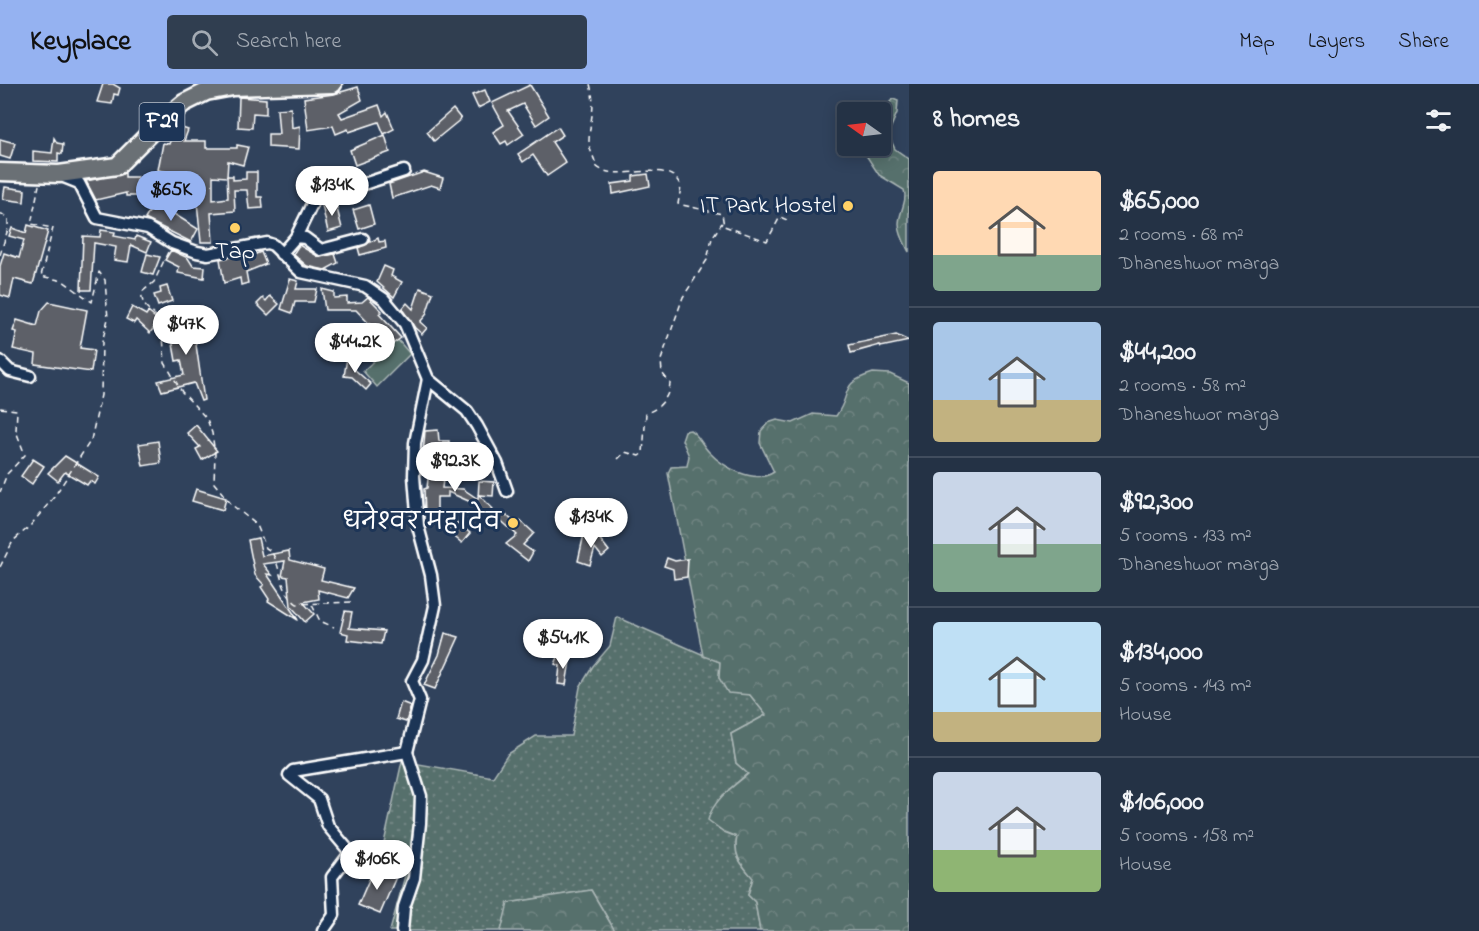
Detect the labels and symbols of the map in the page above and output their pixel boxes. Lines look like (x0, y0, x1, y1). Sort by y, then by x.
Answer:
north arrow (837, 102, 891, 156)
road number: F29 (140, 103, 184, 141)
pin: $134K (290, 166, 374, 217)
pin: $65K (135, 171, 207, 222)
place label: IT Park Hostel (700, 189, 836, 224)
marker: IT Park Hostel (841, 199, 855, 213)
marker: Tap (228, 221, 242, 235)
place label: Tap (215, 235, 255, 270)
pin: $47K (150, 305, 222, 356)
pin: $44.2K (306, 323, 404, 374)
pin: $92.3K (406, 442, 504, 493)
pin: $134K (549, 498, 633, 549)
place label: धनेश्वर महादेव (343, 501, 503, 541)
marker: धनेश्वर महादेव (506, 516, 520, 530)
pin: $54.1K (514, 619, 612, 670)
pin: $106K (335, 840, 419, 891)

